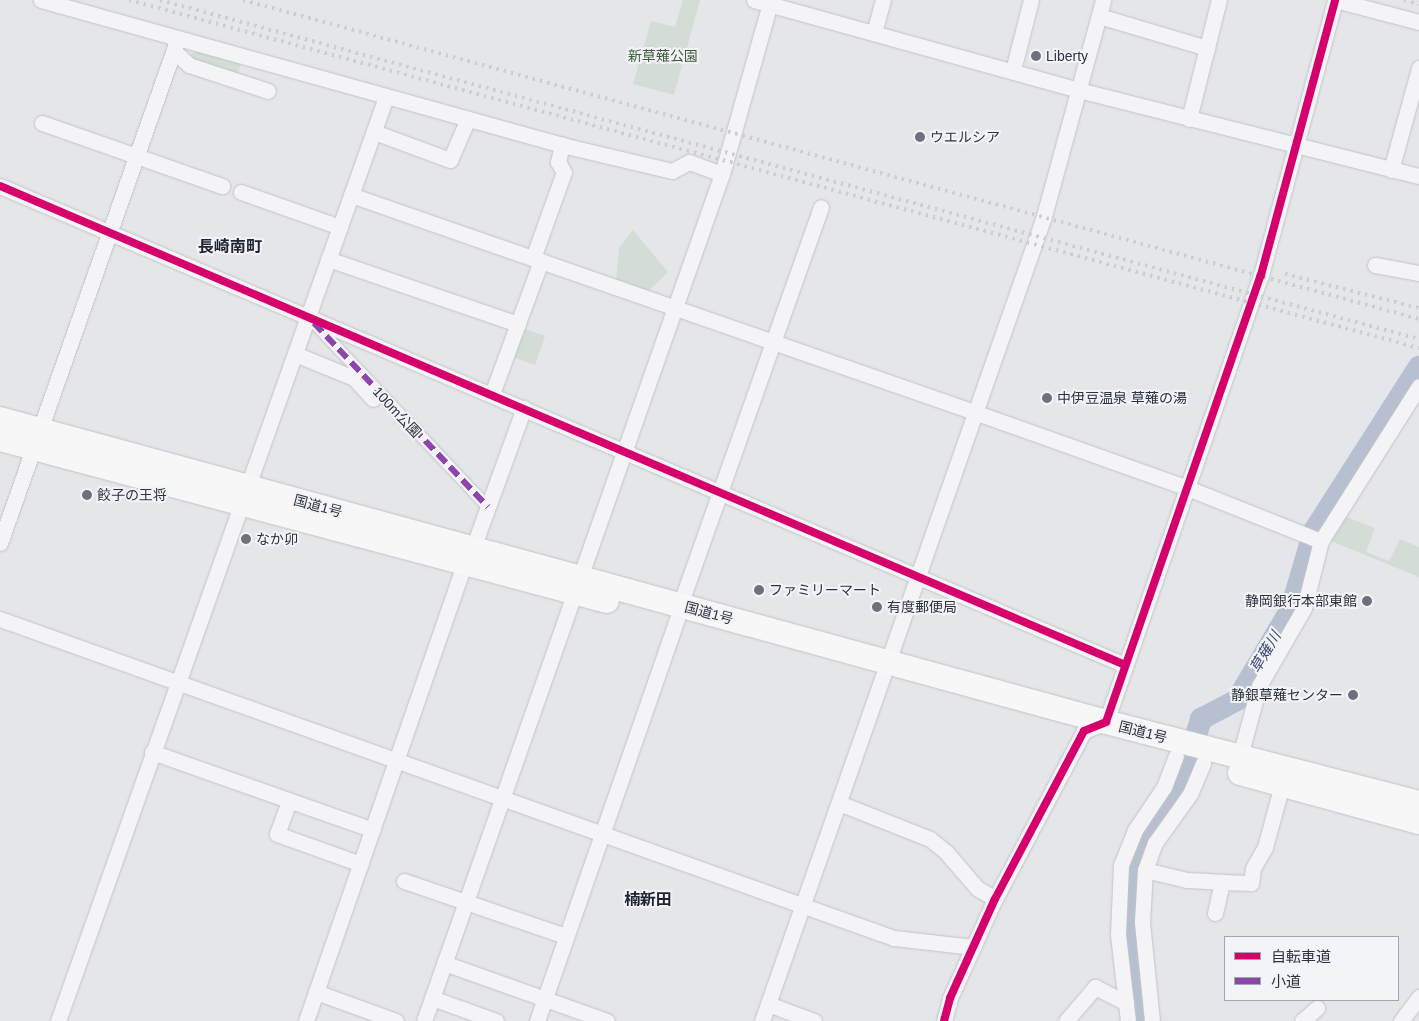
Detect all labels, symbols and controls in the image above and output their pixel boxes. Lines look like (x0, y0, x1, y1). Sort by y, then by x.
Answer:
park label: 新草薙公園 (628, 48, 698, 64)
place label: Liberty (1046, 48, 1088, 64)
marker: Liberty (1030, 50, 1042, 62)
place label: ウエルシア (930, 129, 1000, 145)
marker: ウエルシア (914, 131, 926, 143)
district label: 長崎南町 (198, 237, 262, 257)
street label: 100m公園 (369, 383, 425, 441)
place label: 中伊豆温泉 草薙の湯 (1057, 390, 1187, 406)
marker: 中伊豆温泉 草薙の湯 (1041, 392, 1053, 404)
place label: 餃子の王将 (97, 487, 167, 503)
marker: 餃子の王将 (81, 489, 93, 501)
street label: 国道1号 (292, 491, 344, 521)
place label: なか卯 (256, 531, 298, 547)
marker: なか卯 (240, 533, 252, 545)
place label: ファミリーマート (769, 582, 881, 598)
marker: ファミリーマート (753, 584, 765, 596)
place label: 静岡銀行本部東館 (1245, 593, 1357, 609)
marker: 静岡銀行本部東館 (1361, 595, 1373, 607)
street label: 国道1号 (683, 598, 735, 628)
place label: 有度郵便局 (887, 599, 957, 615)
marker: 有度郵便局 (871, 601, 883, 613)
water label: 草薙川 (1246, 628, 1284, 676)
place label: 静銀草薙センター (1231, 687, 1343, 703)
marker: 静銀草薙センター (1347, 689, 1359, 701)
street label: 国道1号 (1117, 718, 1169, 746)
district label: 楠新田 (624, 890, 672, 910)
legend (1224, 936, 1399, 1001)
text: 自転車道 (1271, 948, 1331, 965)
text: 小道 (1271, 973, 1301, 990)

